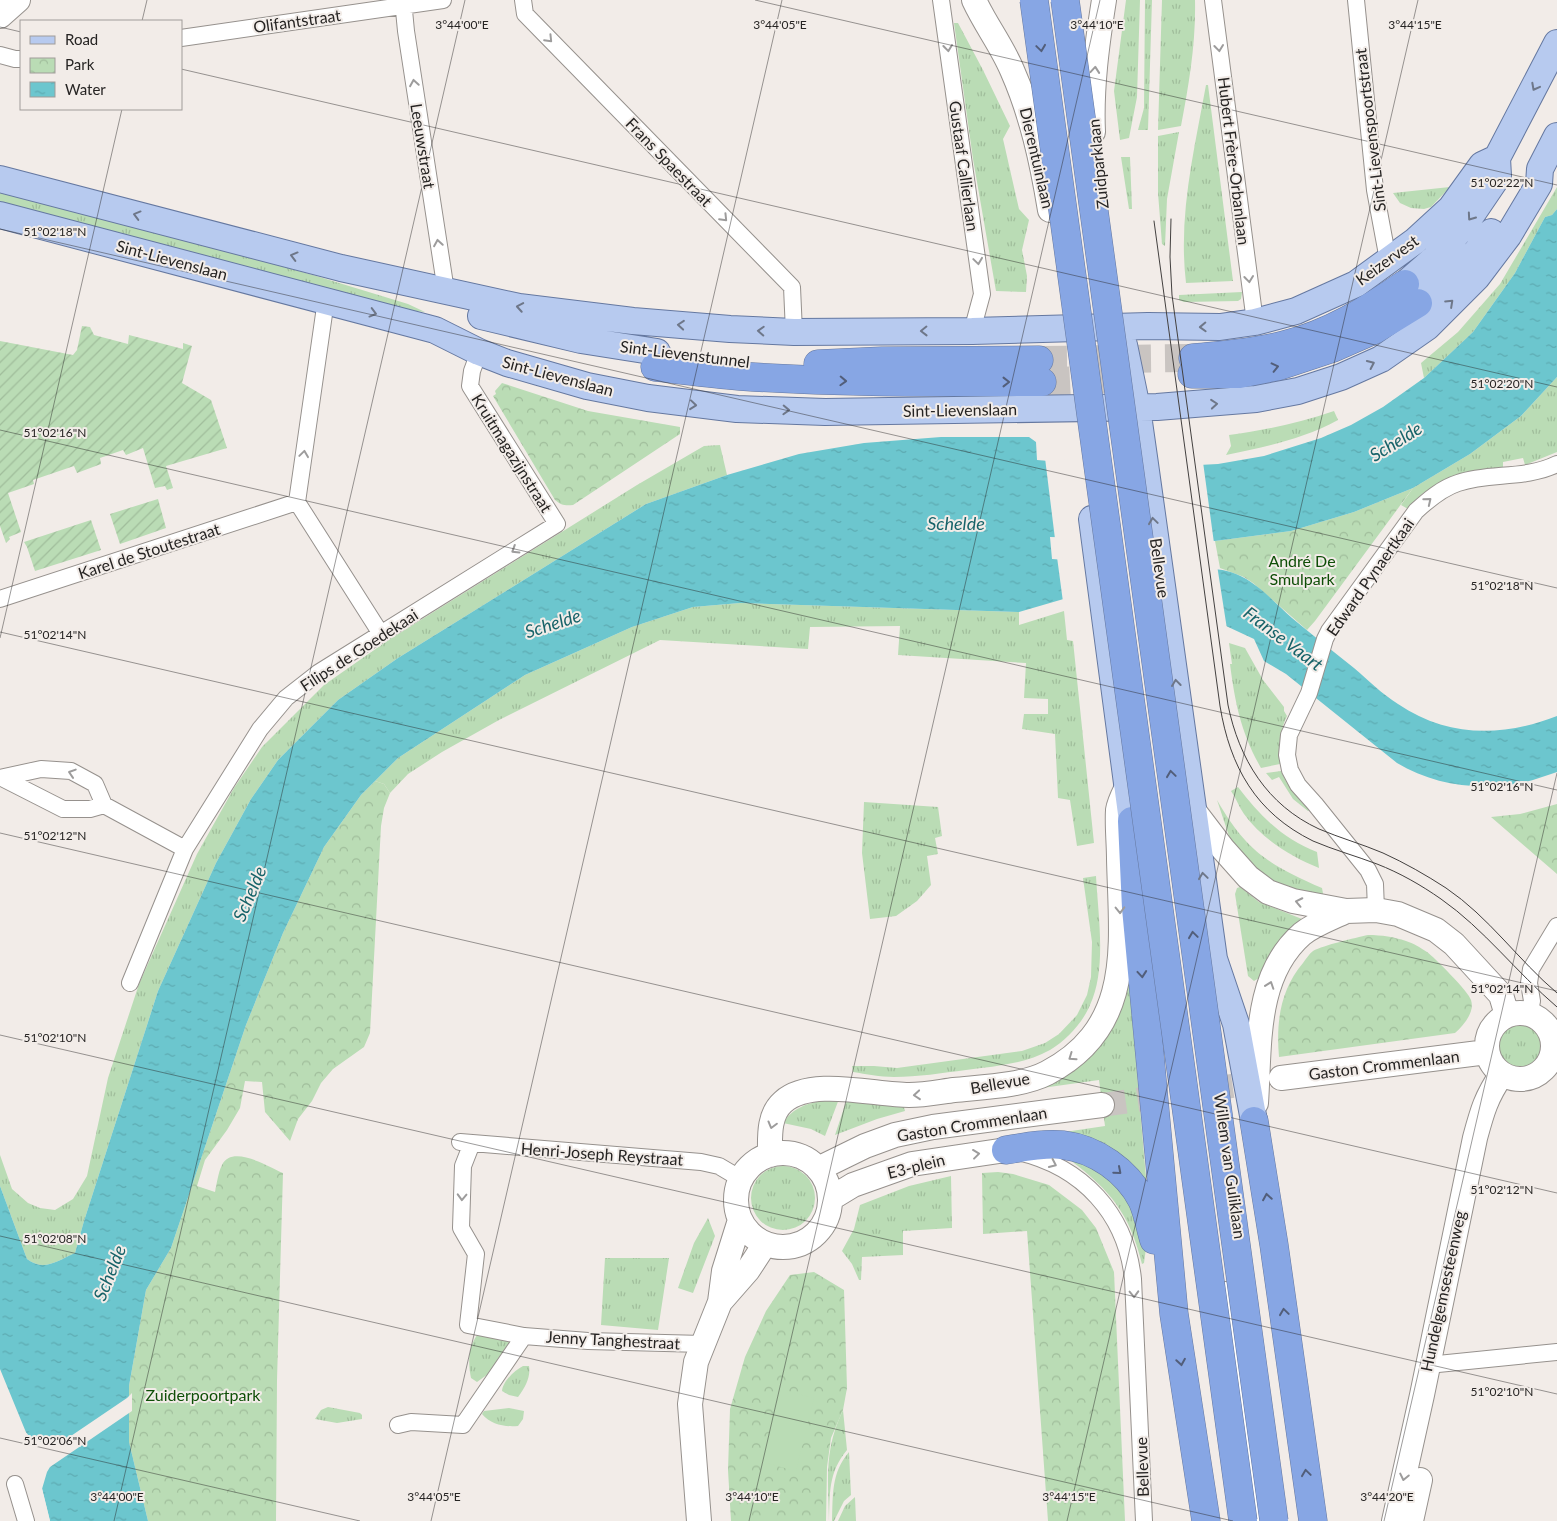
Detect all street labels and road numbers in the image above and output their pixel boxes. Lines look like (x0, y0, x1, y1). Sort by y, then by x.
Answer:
street label: Olifantstraat (252, 5, 342, 36)
street label: Sint-Lievenspoortstraat (1350, 47, 1389, 213)
street label: Hubert Frère-Orbanlaan (1215, 76, 1254, 246)
street label: Gustaaf Callierlaan (946, 100, 983, 232)
street label: Leeuwstraat (407, 102, 440, 190)
street label: Dierentuinlaan (1017, 106, 1058, 210)
street label: Frans Spaestraat (622, 113, 717, 210)
street label: Zuidparklaan (1083, 118, 1112, 210)
street label: Keizervest (1352, 230, 1422, 289)
street label: Sint-Lievenslaan (115, 236, 230, 283)
street label: Sint-Lievenstunnel (619, 336, 751, 371)
street label: Sint-Lievenslaan (501, 352, 616, 399)
street label: Kruitmagazijnstraat (468, 390, 557, 516)
street label: Sint-Lievenslaan (903, 399, 1017, 420)
street label: Edward Pynaertkaai (1322, 514, 1417, 639)
street label: Karel de Stoutestraat (76, 519, 222, 582)
street label: Bellevue (1147, 537, 1174, 599)
street label: Filips de Goedekaai (296, 604, 421, 695)
street label: Gaston Crommenlaan (1307, 1046, 1460, 1083)
street label: Bellevue (969, 1068, 1031, 1097)
street label: Willem van Guliklaan (1211, 1092, 1250, 1240)
street label: Gaston Crommenlaan (895, 1102, 1048, 1145)
street label: Henri-Joseph Reystraat (520, 1138, 684, 1169)
street label: E3-plein (885, 1149, 947, 1182)
street label: Hundelgemsesteenweg (1416, 1209, 1469, 1373)
street label: Jenny Tanghestraat (546, 1327, 681, 1353)
street label: Bellevue (1131, 1437, 1152, 1497)

